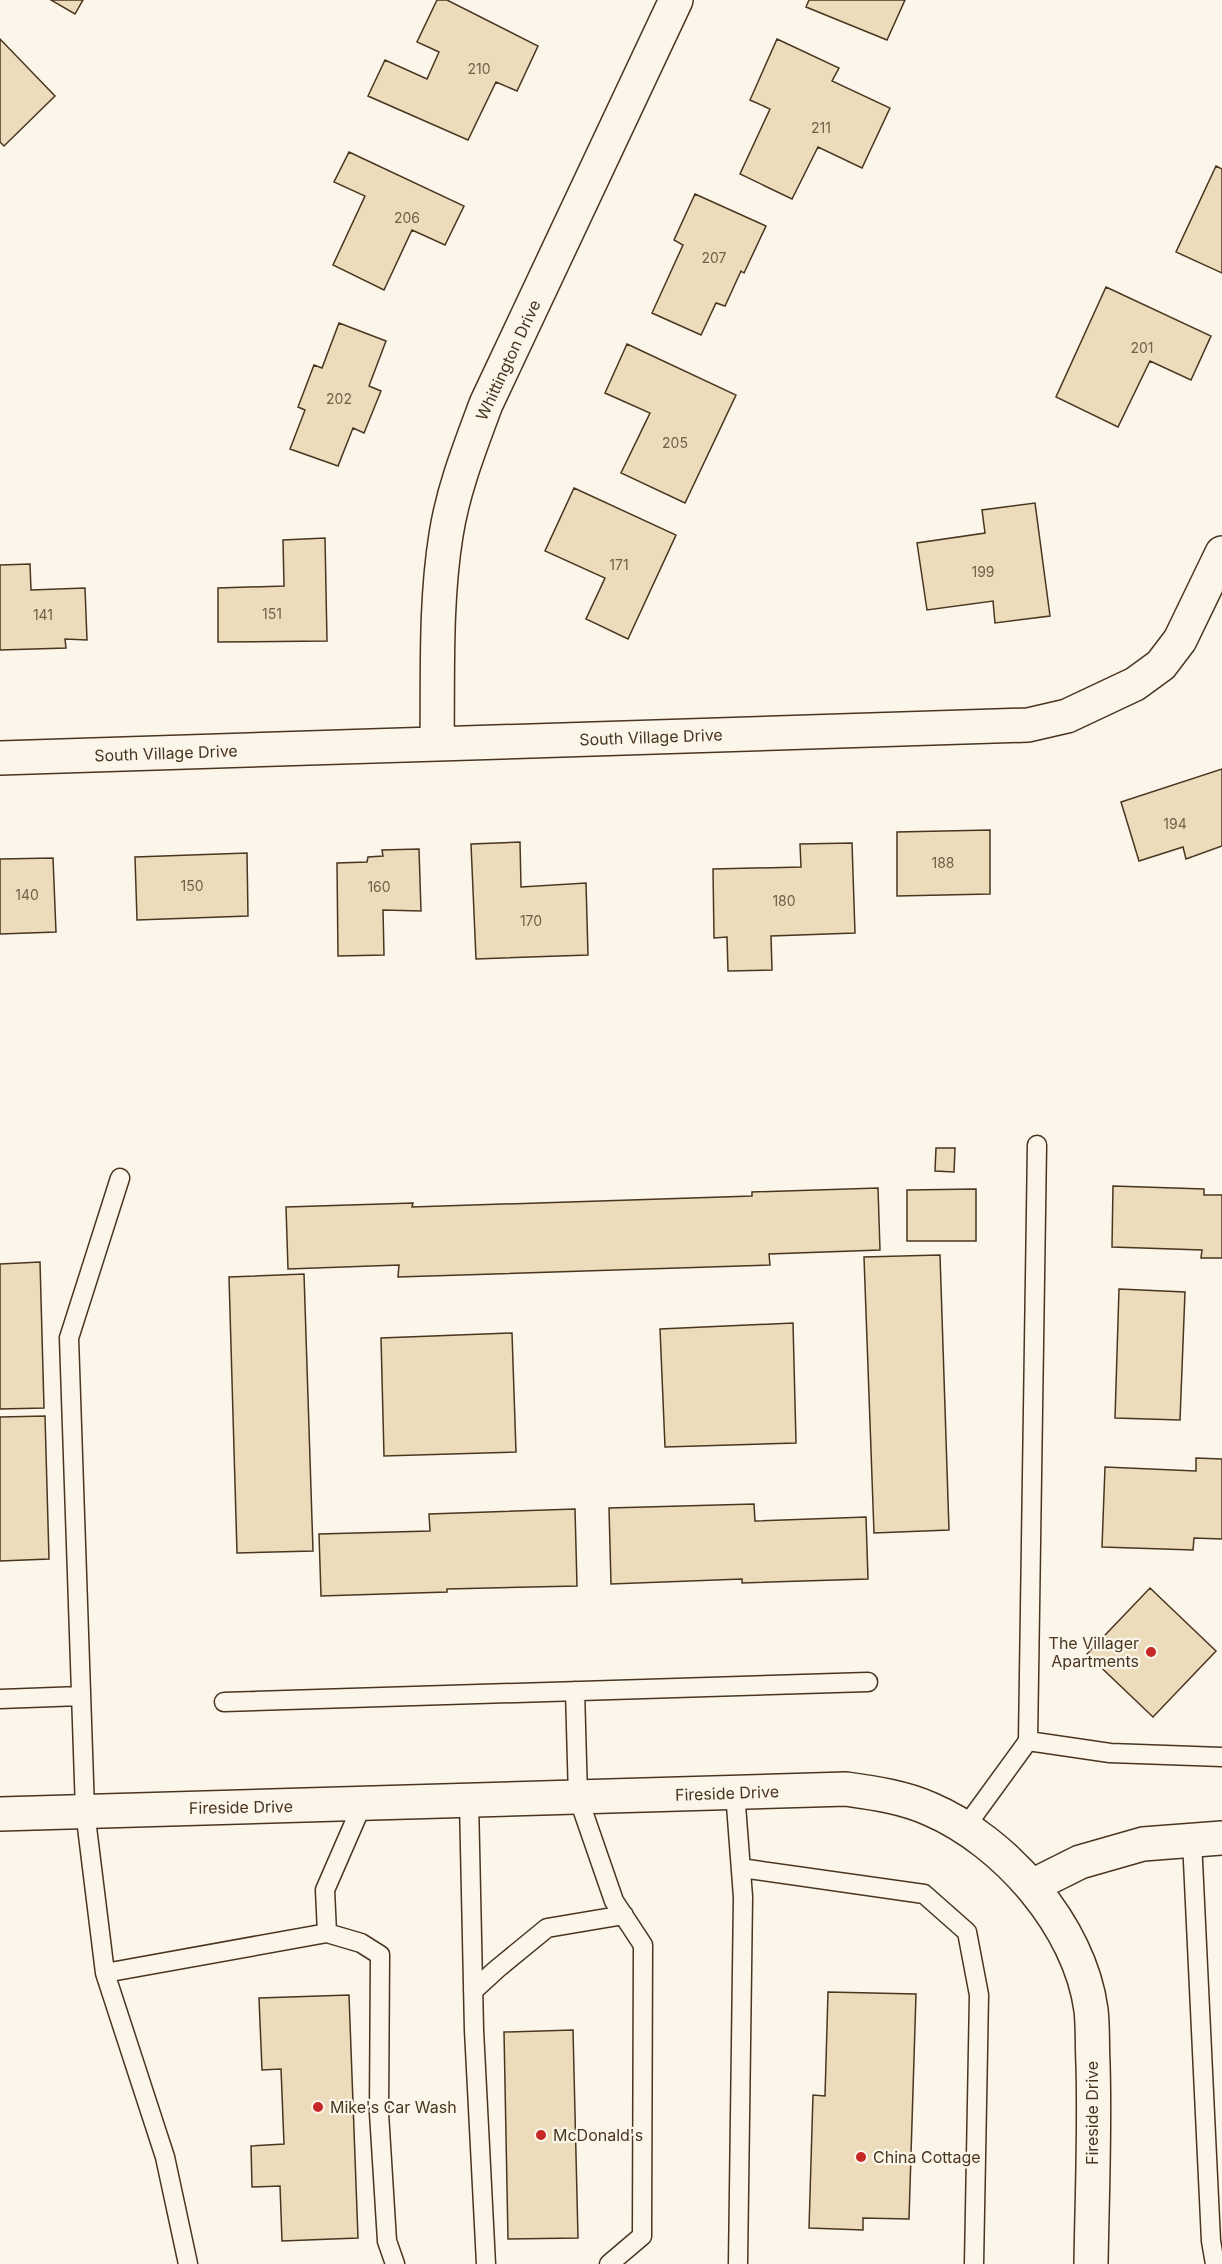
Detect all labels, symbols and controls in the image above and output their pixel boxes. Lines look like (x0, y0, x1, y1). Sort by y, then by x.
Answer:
house number: 210 (467, 60, 491, 77)
house number: 211 (811, 119, 831, 136)
house number: 206 (394, 209, 420, 226)
house number: 207 (701, 249, 727, 266)
street label: Whittington Drive (471, 297, 545, 423)
house number: 201 (1130, 339, 1154, 356)
house number: 202 (326, 390, 352, 407)
house number: 205 (662, 434, 688, 451)
house number: 171 (609, 556, 629, 573)
house number: 199 (971, 563, 995, 580)
house number: 151 (262, 605, 282, 622)
house number: 141 (33, 606, 53, 623)
street label: South Village Drive (579, 725, 723, 749)
street label: South Village Drive (94, 741, 238, 765)
house number: 194 (1163, 815, 1187, 832)
house number: 188 (931, 854, 955, 871)
house number: 150 (180, 877, 204, 894)
house number: 160 (367, 878, 391, 895)
house number: 140 (15, 886, 39, 903)
house number: 180 (772, 892, 796, 909)
house number: 170 (520, 912, 542, 929)
place label: The Villager Apartments (1049, 1633, 1139, 1671)
marker: The Villager Apartments (1144, 1645, 1158, 1659)
street label: Fireside Drive (675, 1781, 779, 1805)
street label: Fireside Drive (189, 1796, 293, 1818)
street label: Fireside Drive (1082, 2061, 1102, 2165)
place label: Mike's Car Wash (330, 2097, 457, 2117)
marker: Mike's Car Wash (311, 2100, 325, 2114)
place label: McDonald's (553, 2125, 643, 2145)
marker: McDonald's (534, 2128, 548, 2142)
place label: China Cottage (873, 2147, 981, 2167)
marker: China Cottage (854, 2150, 868, 2164)

